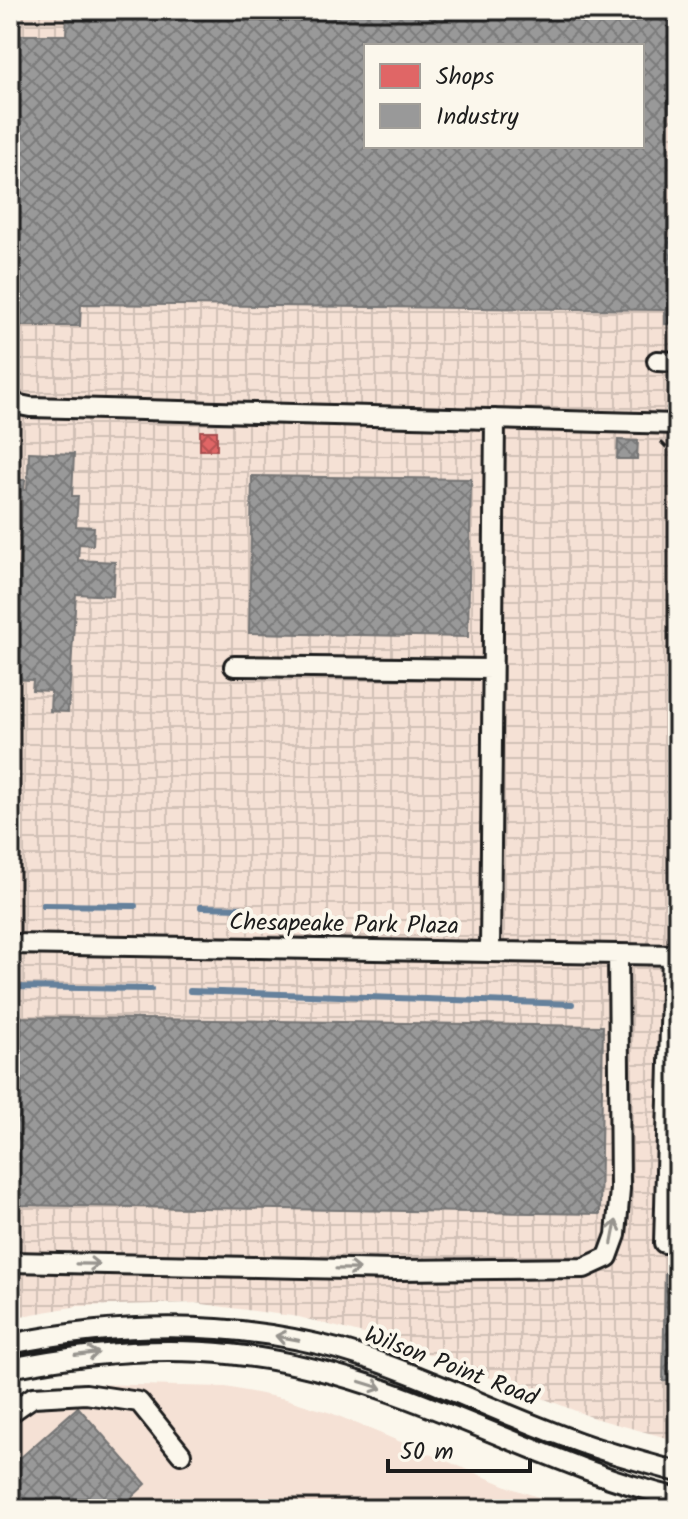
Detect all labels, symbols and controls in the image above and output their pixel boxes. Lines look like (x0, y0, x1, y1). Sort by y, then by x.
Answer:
legend (364, 44, 644, 148)
text: Shops (436, 58, 494, 97)
text: Industry (436, 98, 519, 137)
street label: Chesapeake Park Plaza (229, 903, 459, 947)
one-way arrow (608, 1220, 623, 1246)
one-way arrow (74, 1256, 101, 1272)
one-way arrow (334, 1261, 361, 1277)
street label: Wilson Point Road (358, 1316, 545, 1418)
one-way arrow (275, 1330, 300, 1345)
one-way arrow (73, 1347, 100, 1362)
one-way arrow (358, 1379, 383, 1394)
scale bar (388, 1423, 530, 1473)
text: 50 m (400, 1433, 454, 1472)

